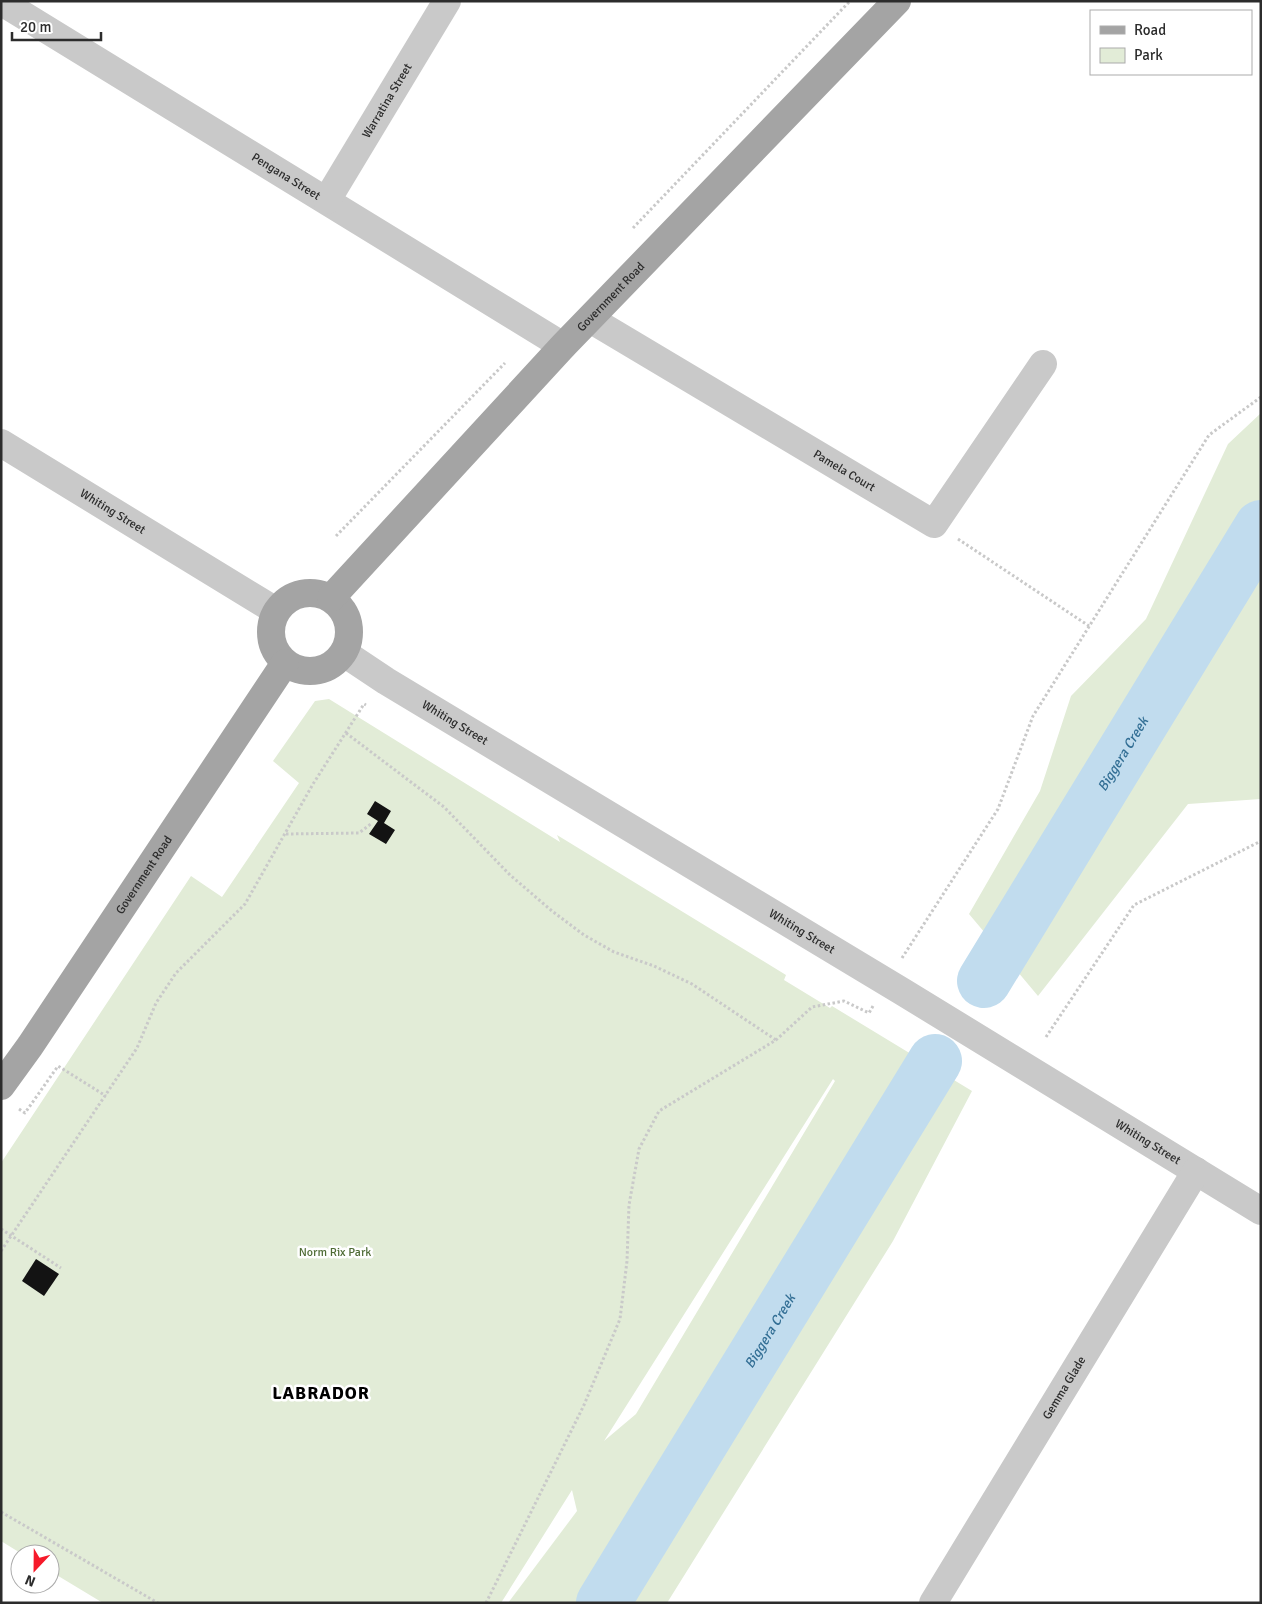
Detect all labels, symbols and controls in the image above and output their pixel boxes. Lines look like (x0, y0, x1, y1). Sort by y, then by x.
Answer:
scale bar (12, 10, 101, 42)
legend (1090, 10, 1252, 75)
text: 20 m (20, 18, 51, 36)
text: Road (1134, 21, 1166, 39)
text: Park (1134, 46, 1163, 64)
street label: Warratina Street (359, 61, 416, 141)
street label: Pengana Street (249, 150, 323, 204)
street label: Government Road (574, 259, 648, 335)
street label: Pamela Court (810, 447, 878, 495)
street label: Whiting Street (77, 486, 148, 538)
street label: Whiting Street (419, 697, 490, 749)
water label: Biggera Creek (1094, 712, 1153, 794)
street label: Government Road (113, 833, 176, 917)
street label: Whiting Street (766, 906, 838, 957)
street label: Whiting Street (1112, 1116, 1183, 1168)
park label: Norm Rix Park (299, 1245, 371, 1260)
water label: Biggera Creek (741, 1289, 800, 1371)
street label: Gemma Glade (1040, 1354, 1089, 1422)
district label: LABRADOR (272, 1382, 370, 1404)
north arrow (10, 1544, 60, 1594)
text: N (23, 1571, 38, 1590)

